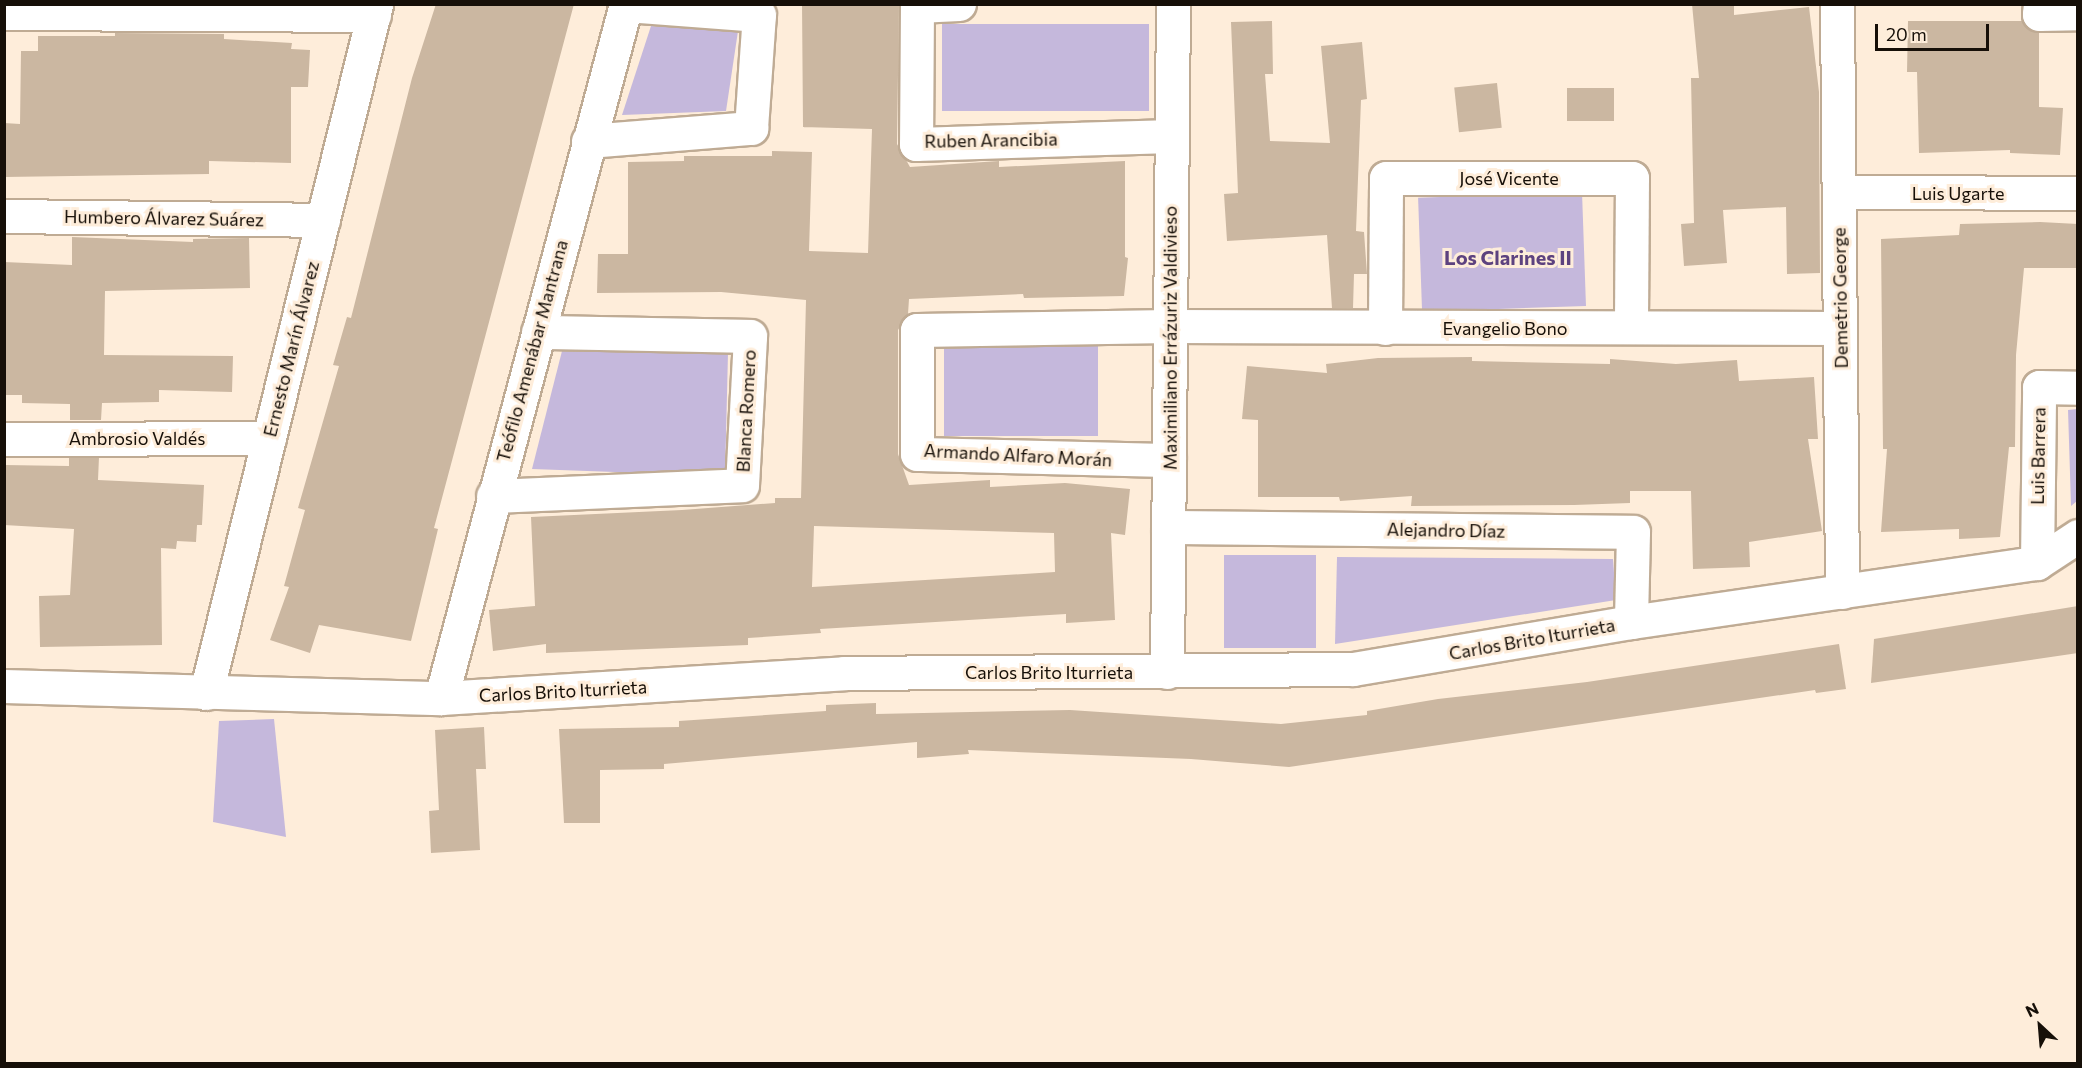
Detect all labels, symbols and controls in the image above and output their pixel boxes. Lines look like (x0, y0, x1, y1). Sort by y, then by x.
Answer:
scale bar (1878, 12, 1992, 50)
text: 20 m (1886, 23, 1927, 45)
street label: Ruben Arancibia (924, 128, 1058, 152)
street label: José Vicente (1459, 167, 1559, 189)
street label: Luis Ugarte (1912, 182, 2004, 204)
street label: Humbero Álvarez Suárez (64, 205, 264, 231)
street label: Maximiliano Errázuriz Valdivieso (1159, 206, 1181, 470)
street label: Demetrio George (1828, 227, 1852, 369)
street label: Teófilo Amenábar Mantrana (492, 238, 572, 464)
district label: Los Clarines II (1444, 245, 1572, 269)
street label: Ernesto Marín Álvarez (259, 259, 323, 439)
street label: Evangelio Bono (1442, 317, 1568, 339)
street label: Blanca Romero (732, 349, 760, 473)
street label: Luis Barrera (2026, 407, 2050, 505)
street label: Ambrosio Valdés (69, 427, 205, 449)
street label: Armando Alfaro Morán (923, 439, 1113, 471)
street label: Alejandro Díaz (1387, 518, 1505, 542)
street label: Carlos Brito Iturrieta (1447, 614, 1617, 664)
street label: Carlos Brito Iturrieta (965, 661, 1133, 683)
street label: Carlos Brito Iturrieta (478, 676, 648, 706)
north arrow (2010, 996, 2070, 1056)
text: N (2022, 998, 2041, 1021)

